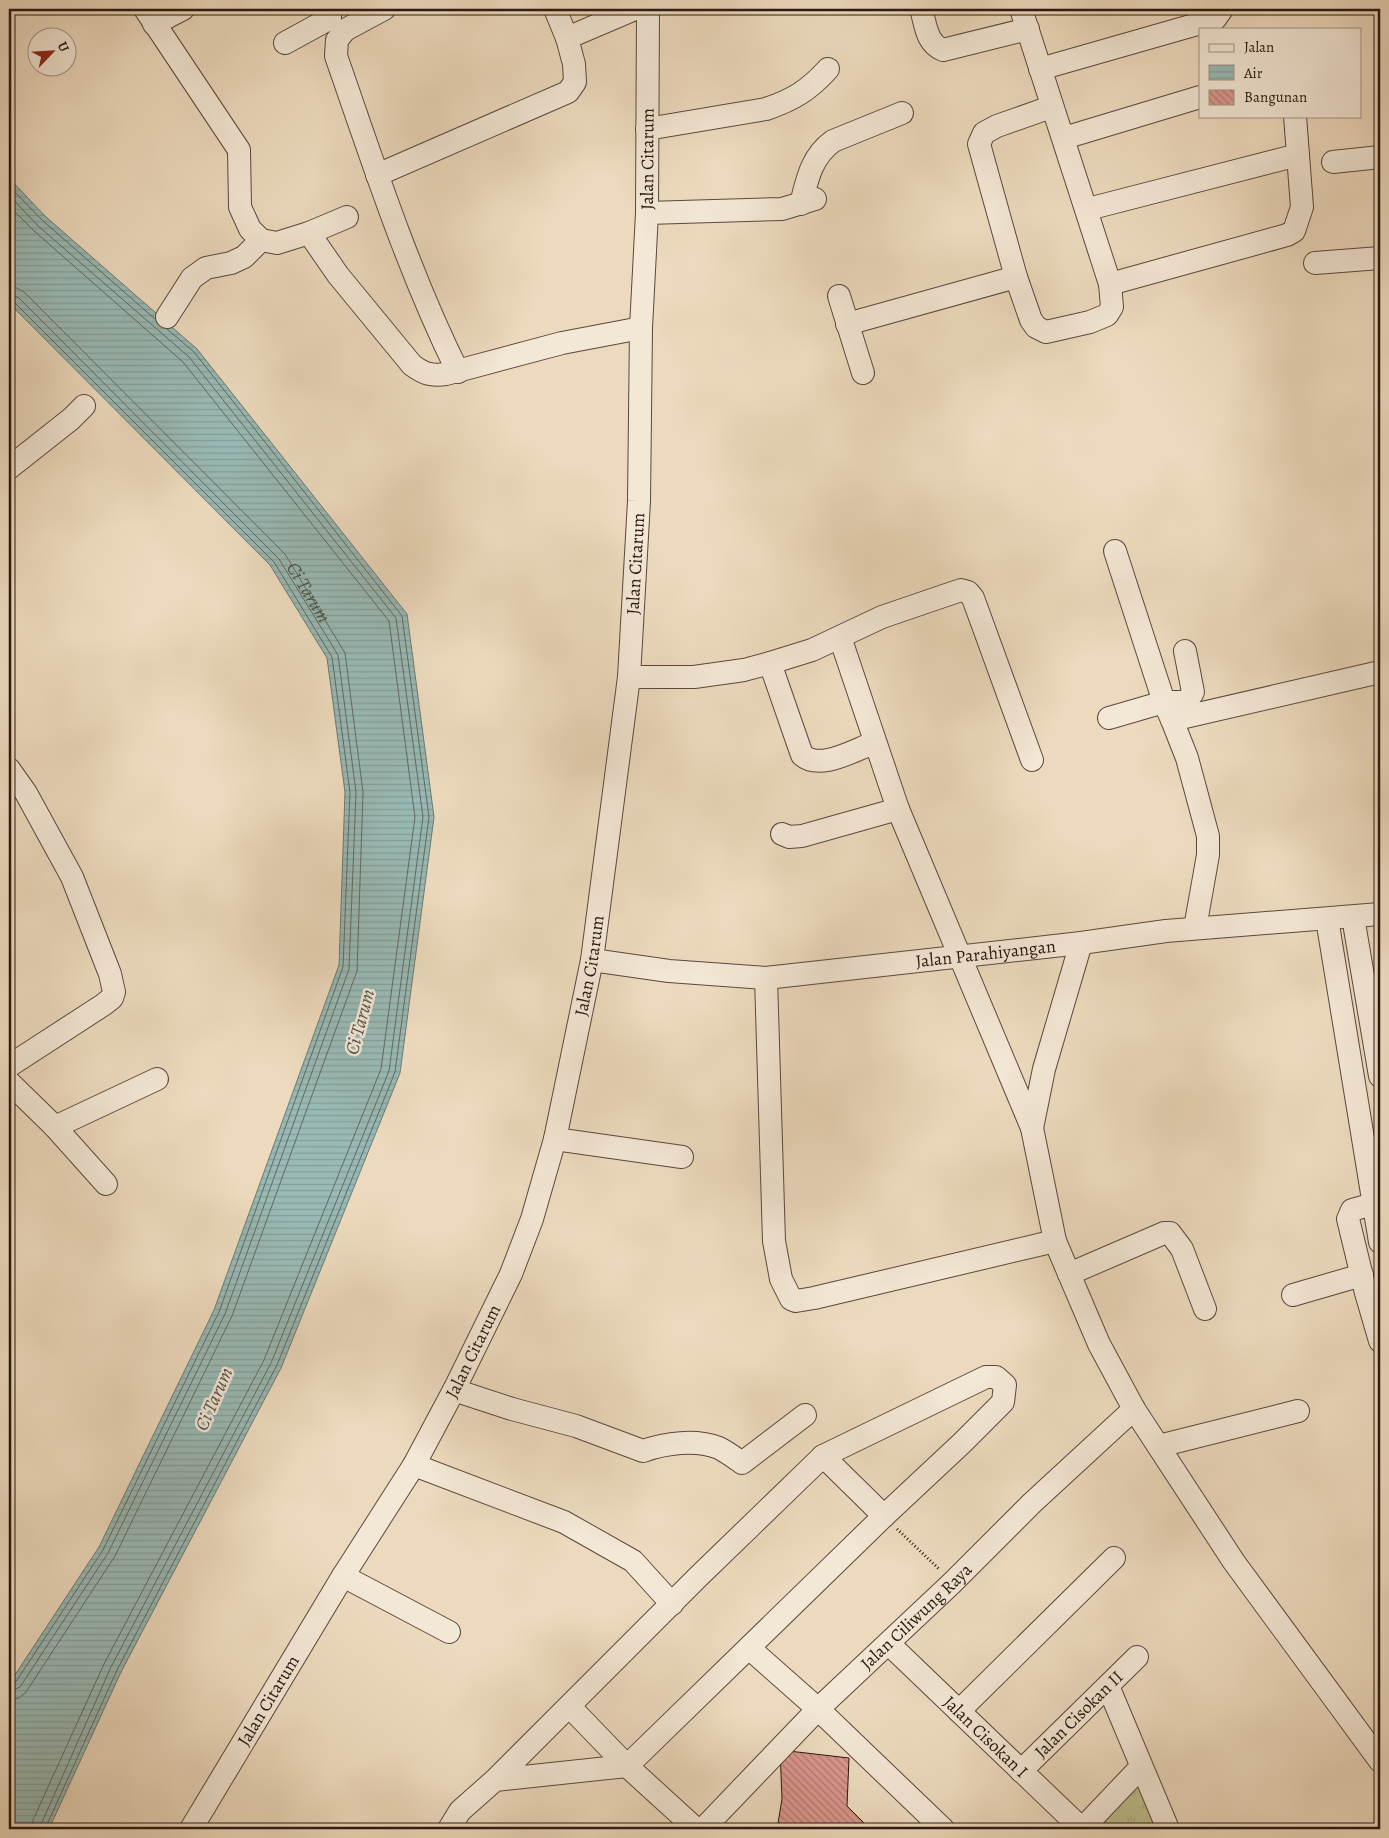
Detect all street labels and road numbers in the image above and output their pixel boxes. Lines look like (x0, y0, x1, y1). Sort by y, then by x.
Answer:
street label: Jalan Citarum (635, 108, 660, 210)
street label: Jalan Citarum (621, 512, 650, 615)
street label: Jalan Citarum (569, 914, 610, 1018)
street label: Jalan Parahiyangan (914, 934, 1057, 973)
street label: Jalan Citarum (440, 1300, 506, 1403)
street label: Jalan Ciliwung Raya (855, 1557, 978, 1675)
street label: Jalan Citarum (232, 1651, 305, 1750)
street label: Jalan Cisokan II (1029, 1665, 1128, 1763)
street label: Jalan Cisokan I (938, 1690, 1033, 1783)

